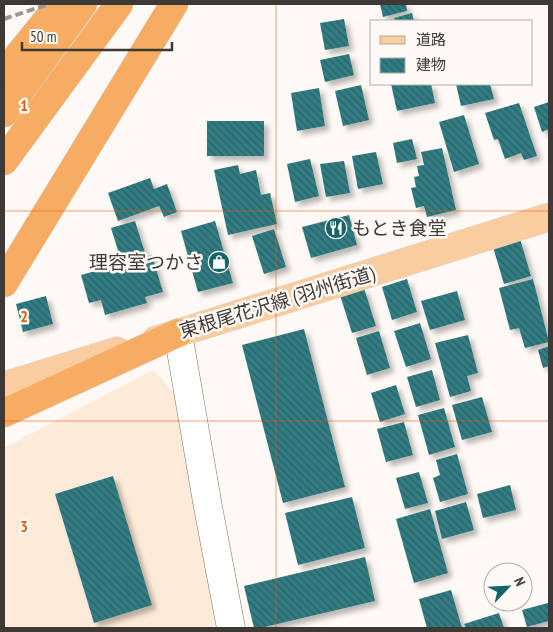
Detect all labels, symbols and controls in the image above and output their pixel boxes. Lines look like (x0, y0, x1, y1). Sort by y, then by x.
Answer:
scale bar (22, 20, 172, 52)
legend (370, 20, 533, 85)
text: 50 m (30, 27, 56, 46)
text: 道路 (416, 30, 446, 49)
text: 建物 (416, 55, 446, 74)
text: 1 (20, 95, 28, 115)
restaurant icon: もとき食堂 (324, 216, 348, 240)
place label: もとき食堂 (352, 216, 447, 240)
place label: 理容室つかさ (89, 250, 203, 274)
shop icon: 理容室つかさ (207, 250, 231, 274)
street label: 東根尾花沢線 (羽州街道) (176, 261, 378, 343)
text: 2 (20, 306, 28, 326)
text: 3 (20, 516, 28, 536)
north arrow (483, 562, 533, 612)
text: N (510, 574, 530, 589)

